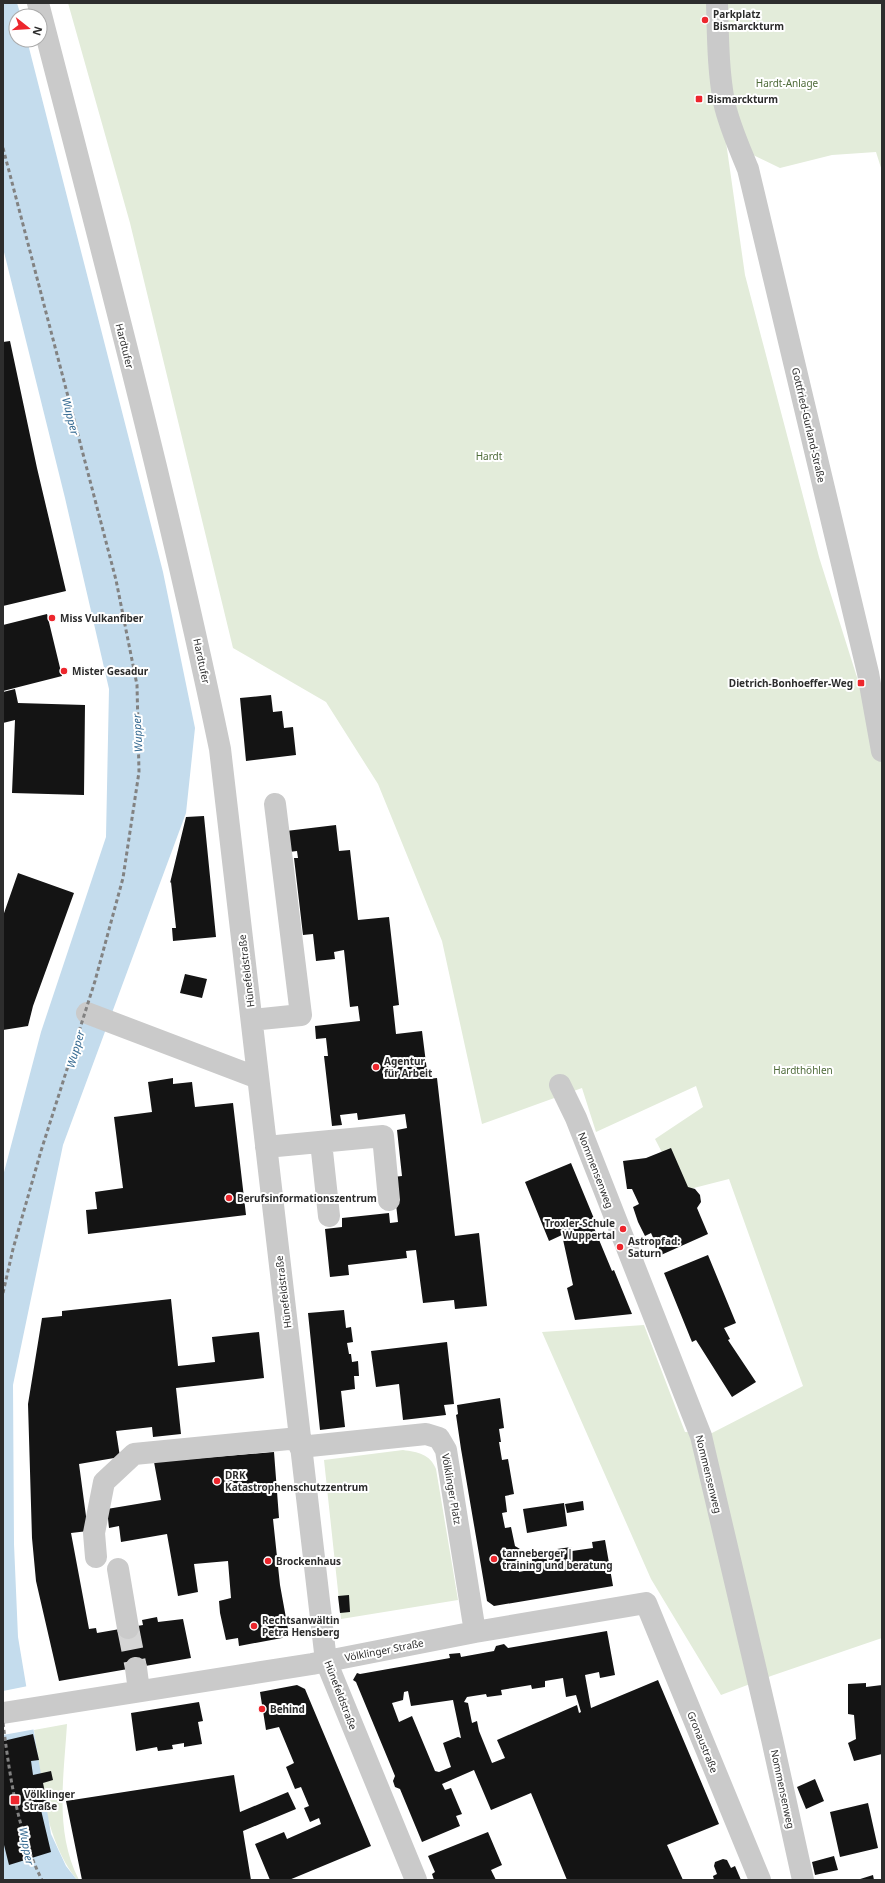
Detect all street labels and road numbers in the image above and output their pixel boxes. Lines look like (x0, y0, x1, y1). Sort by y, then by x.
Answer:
street label: Hardtufer (113, 322, 137, 370)
street label: Gottfried-Gurland-Straße (789, 366, 829, 484)
street label: Hardtufer (190, 637, 214, 685)
street label: Hünefeldstraße (235, 934, 257, 1008)
street label: Nommensenweg (575, 1130, 617, 1210)
street label: Hünefeldstraße (272, 1255, 294, 1329)
street label: Nommensenweg (692, 1433, 726, 1515)
street label: Völklinger Platz (439, 1452, 465, 1526)
street label: Völklinger Straße (343, 1635, 425, 1665)
street label: Hünefeldstraße (321, 1658, 361, 1732)
street label: Gronaustraße (684, 1709, 722, 1775)
street label: Nommensenweg (768, 1748, 798, 1830)

